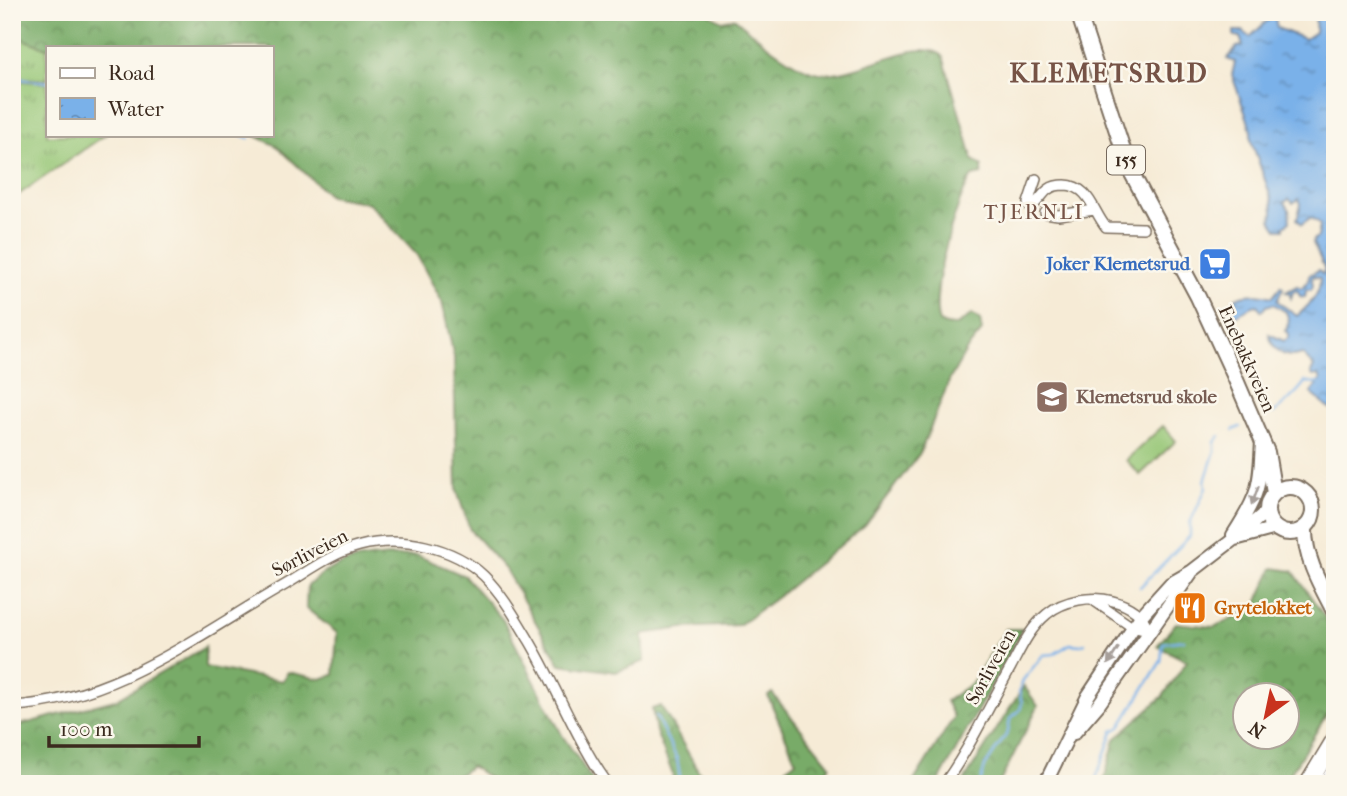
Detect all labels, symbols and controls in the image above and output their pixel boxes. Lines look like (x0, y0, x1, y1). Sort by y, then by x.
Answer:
legend (46, 46, 273, 136)
district label: KLEMETSRUD (1009, 58, 1209, 89)
text: Road (108, 61, 155, 85)
text: Water (107, 97, 164, 121)
road number: 155 (1107, 146, 1145, 174)
district label: TJERNLI (984, 200, 1084, 224)
supermarket icon: Joker Klemetsrud (1196, 245, 1234, 283)
place label: Joker Klemetsrud (1044, 253, 1191, 275)
street label: Enebakkveien (1214, 302, 1280, 416)
school or university icon: Klemetsrud skole (1033, 378, 1071, 416)
place label: Klemetsrud skole (1076, 386, 1218, 408)
one-way arrow (1249, 485, 1260, 506)
street label: Sørliveien (268, 525, 352, 581)
restaurant icon: Grytelokket (1171, 589, 1209, 627)
place label: Grytelokket (1214, 597, 1312, 619)
street label: Sørliveien (961, 626, 1021, 708)
one-way arrow (1106, 647, 1119, 666)
north arrow (1232, 680, 1302, 750)
scale bar (49, 705, 200, 749)
text: N (1245, 716, 1269, 743)
text: 100 m (60, 717, 113, 741)

